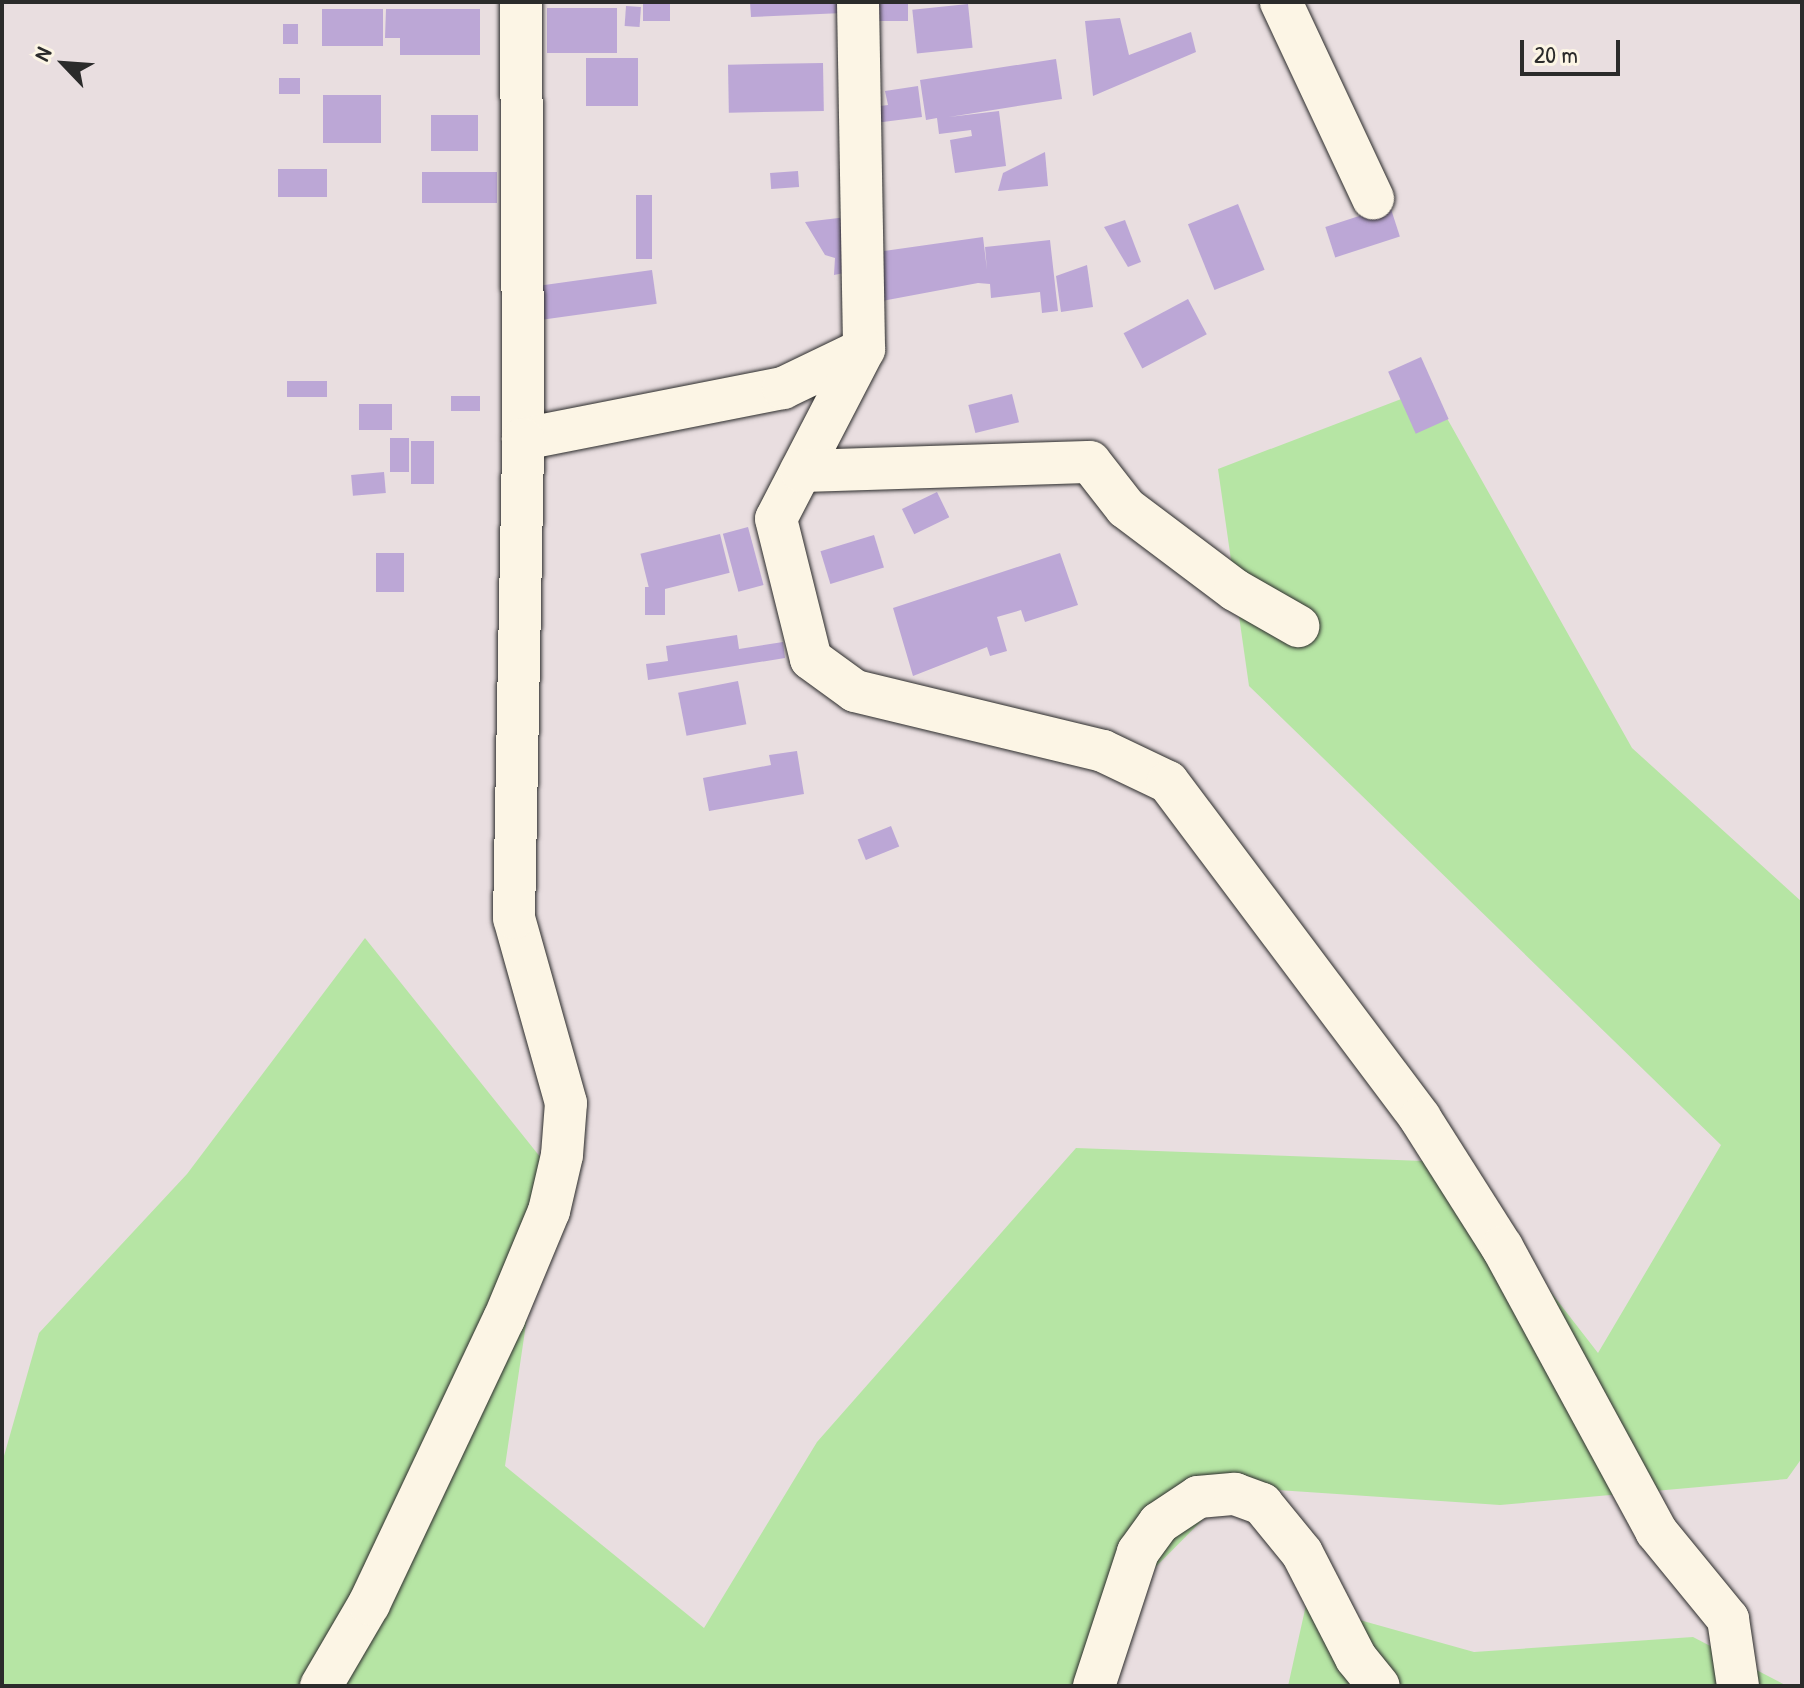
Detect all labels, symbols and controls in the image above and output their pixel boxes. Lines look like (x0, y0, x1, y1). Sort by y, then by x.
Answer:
north arrow (24, 24, 104, 104)
scale bar (1524, 24, 1624, 74)
text: 20 m (1534, 38, 1578, 70)
text: N (26, 42, 58, 66)

